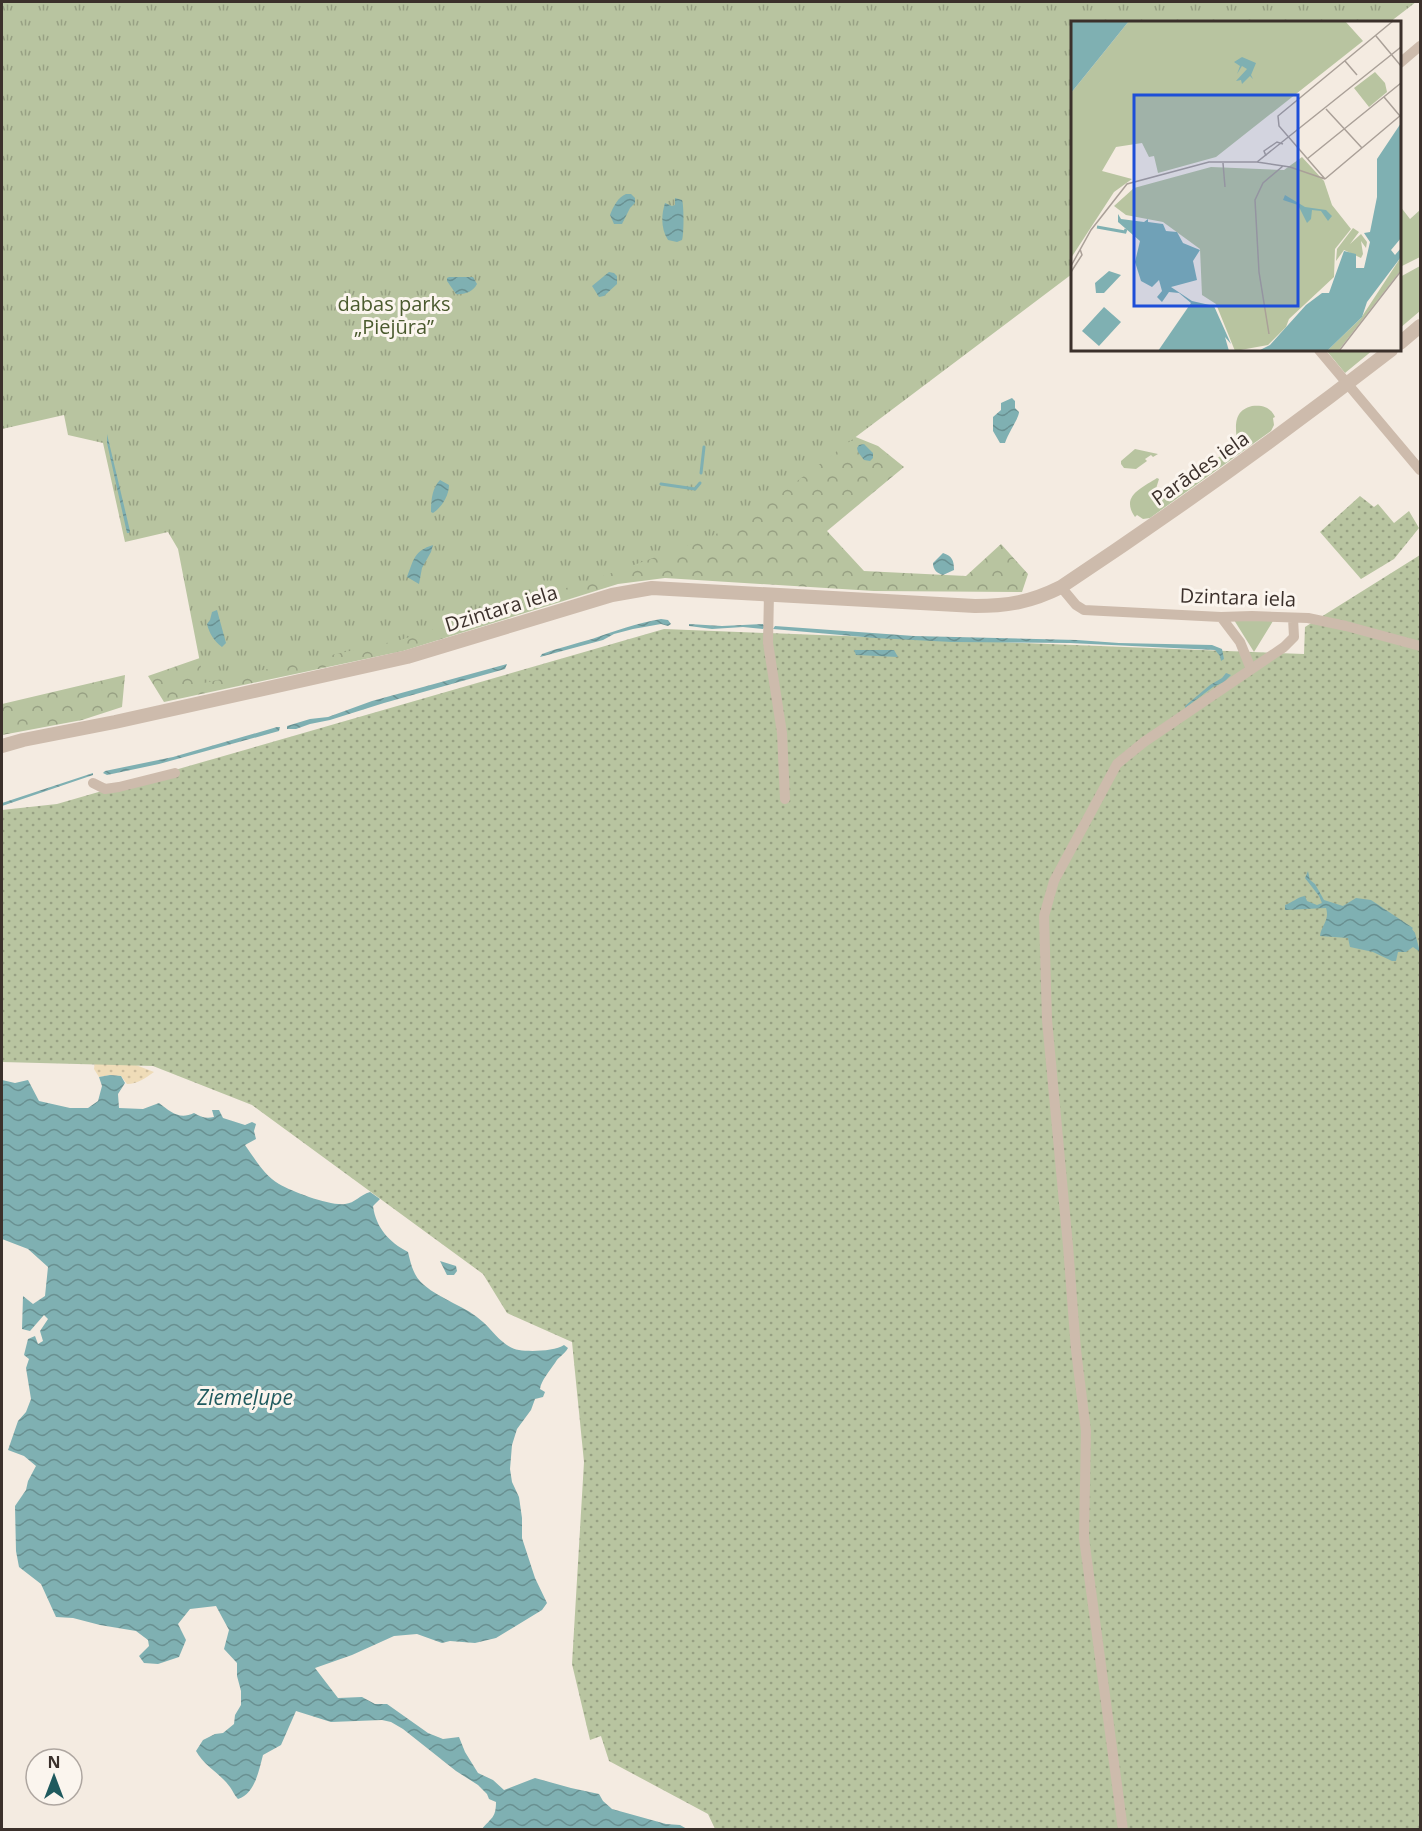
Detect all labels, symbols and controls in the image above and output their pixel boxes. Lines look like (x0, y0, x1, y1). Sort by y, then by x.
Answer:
inset map (1071, 21, 1401, 351)
park label: dabas parks „Piejūra” (338, 290, 451, 340)
street label: Parādes iela (1146, 425, 1254, 511)
street label: Dzintara iela (441, 578, 561, 638)
street label: Dzintara iela (1179, 581, 1297, 613)
water label: Ziemeļupe (196, 1383, 293, 1411)
north arrow (24, 1747, 84, 1807)
text: N (47, 1751, 61, 1773)

